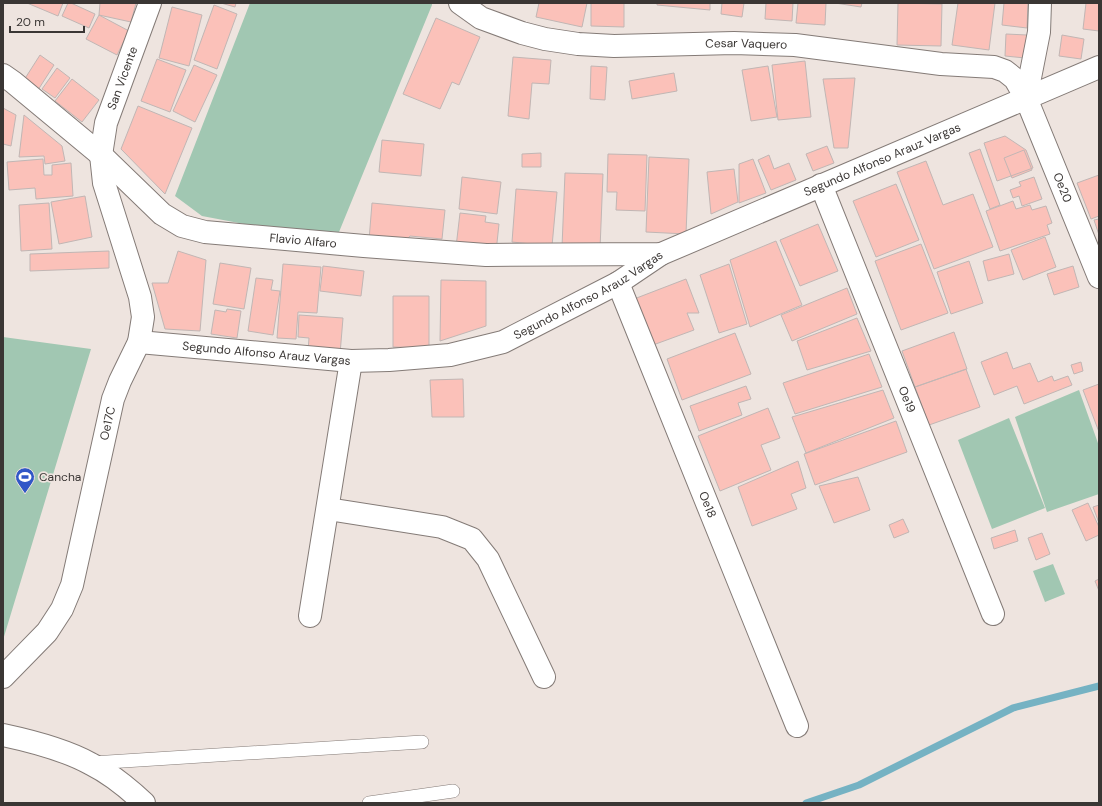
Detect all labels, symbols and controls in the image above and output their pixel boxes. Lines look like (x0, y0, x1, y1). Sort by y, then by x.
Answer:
scale bar (10, 8, 84, 34)
text: 20 m (16, 14, 45, 30)
street label: Cesar Vaquero (705, 35, 788, 53)
street label: San Vicente (104, 44, 141, 112)
street label: Segundo Alfonso Arauz Vargas (801, 119, 963, 200)
street label: Oe20 (1049, 170, 1076, 205)
street label: Flavio Alfaro (269, 230, 337, 252)
street label: Segundo Alfonso Arauz Vargas (511, 247, 666, 343)
street label: Segundo Alfonso Arauz Vargas (182, 338, 351, 369)
street label: Oe19 (894, 384, 919, 415)
street label: Oe17C (96, 404, 119, 442)
sports icon: Cancha (14, 466, 36, 494)
place label: Cancha (39, 469, 81, 485)
street label: Oe18 (695, 489, 720, 520)

